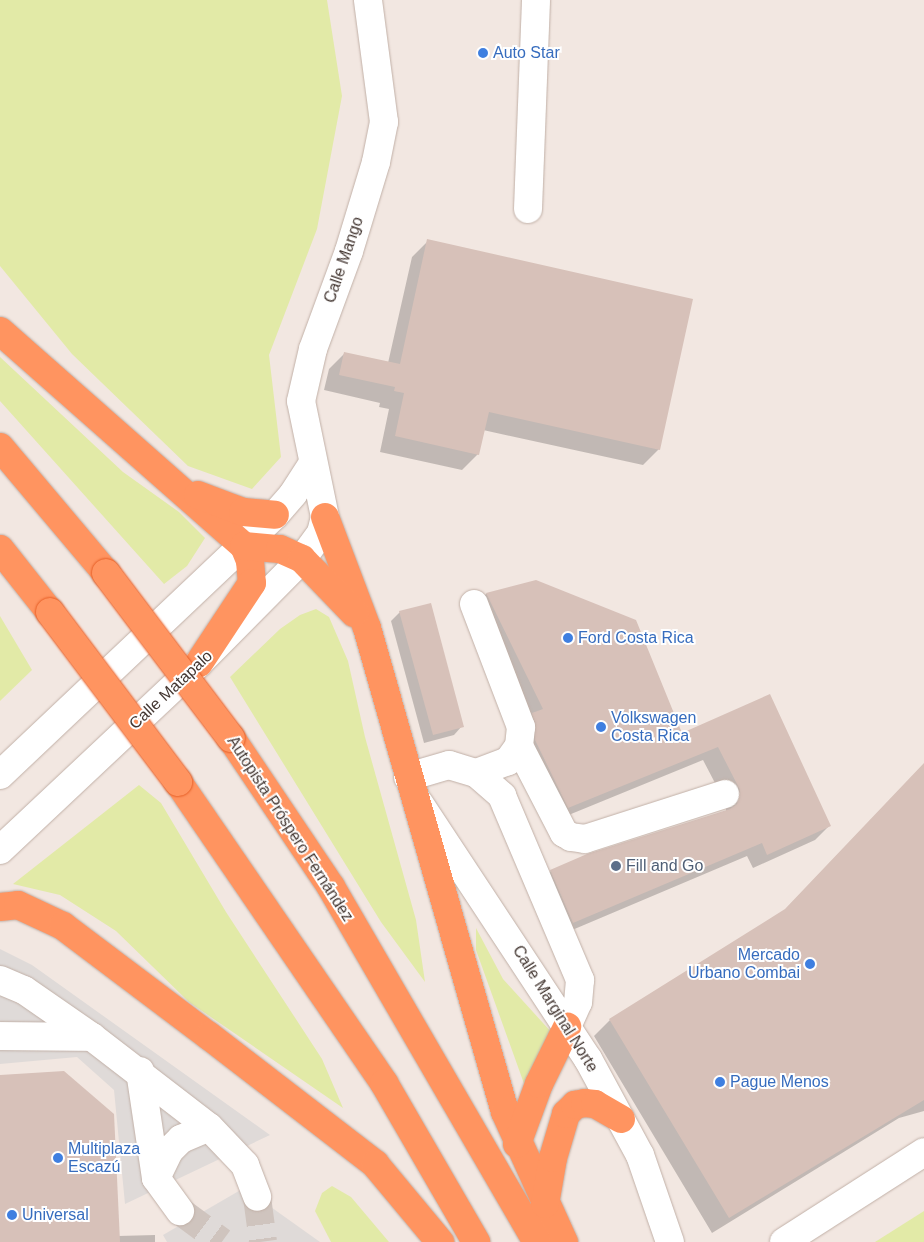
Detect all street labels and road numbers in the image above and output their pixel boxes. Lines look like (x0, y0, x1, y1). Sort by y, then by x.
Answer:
street label: Calle Mango (320, 214, 368, 306)
street label: Calle Matapalo (125, 647, 217, 733)
street label: Autopista Próspero Fernández (223, 733, 357, 925)
street label: Calle Marginal Norte (508, 942, 602, 1076)

